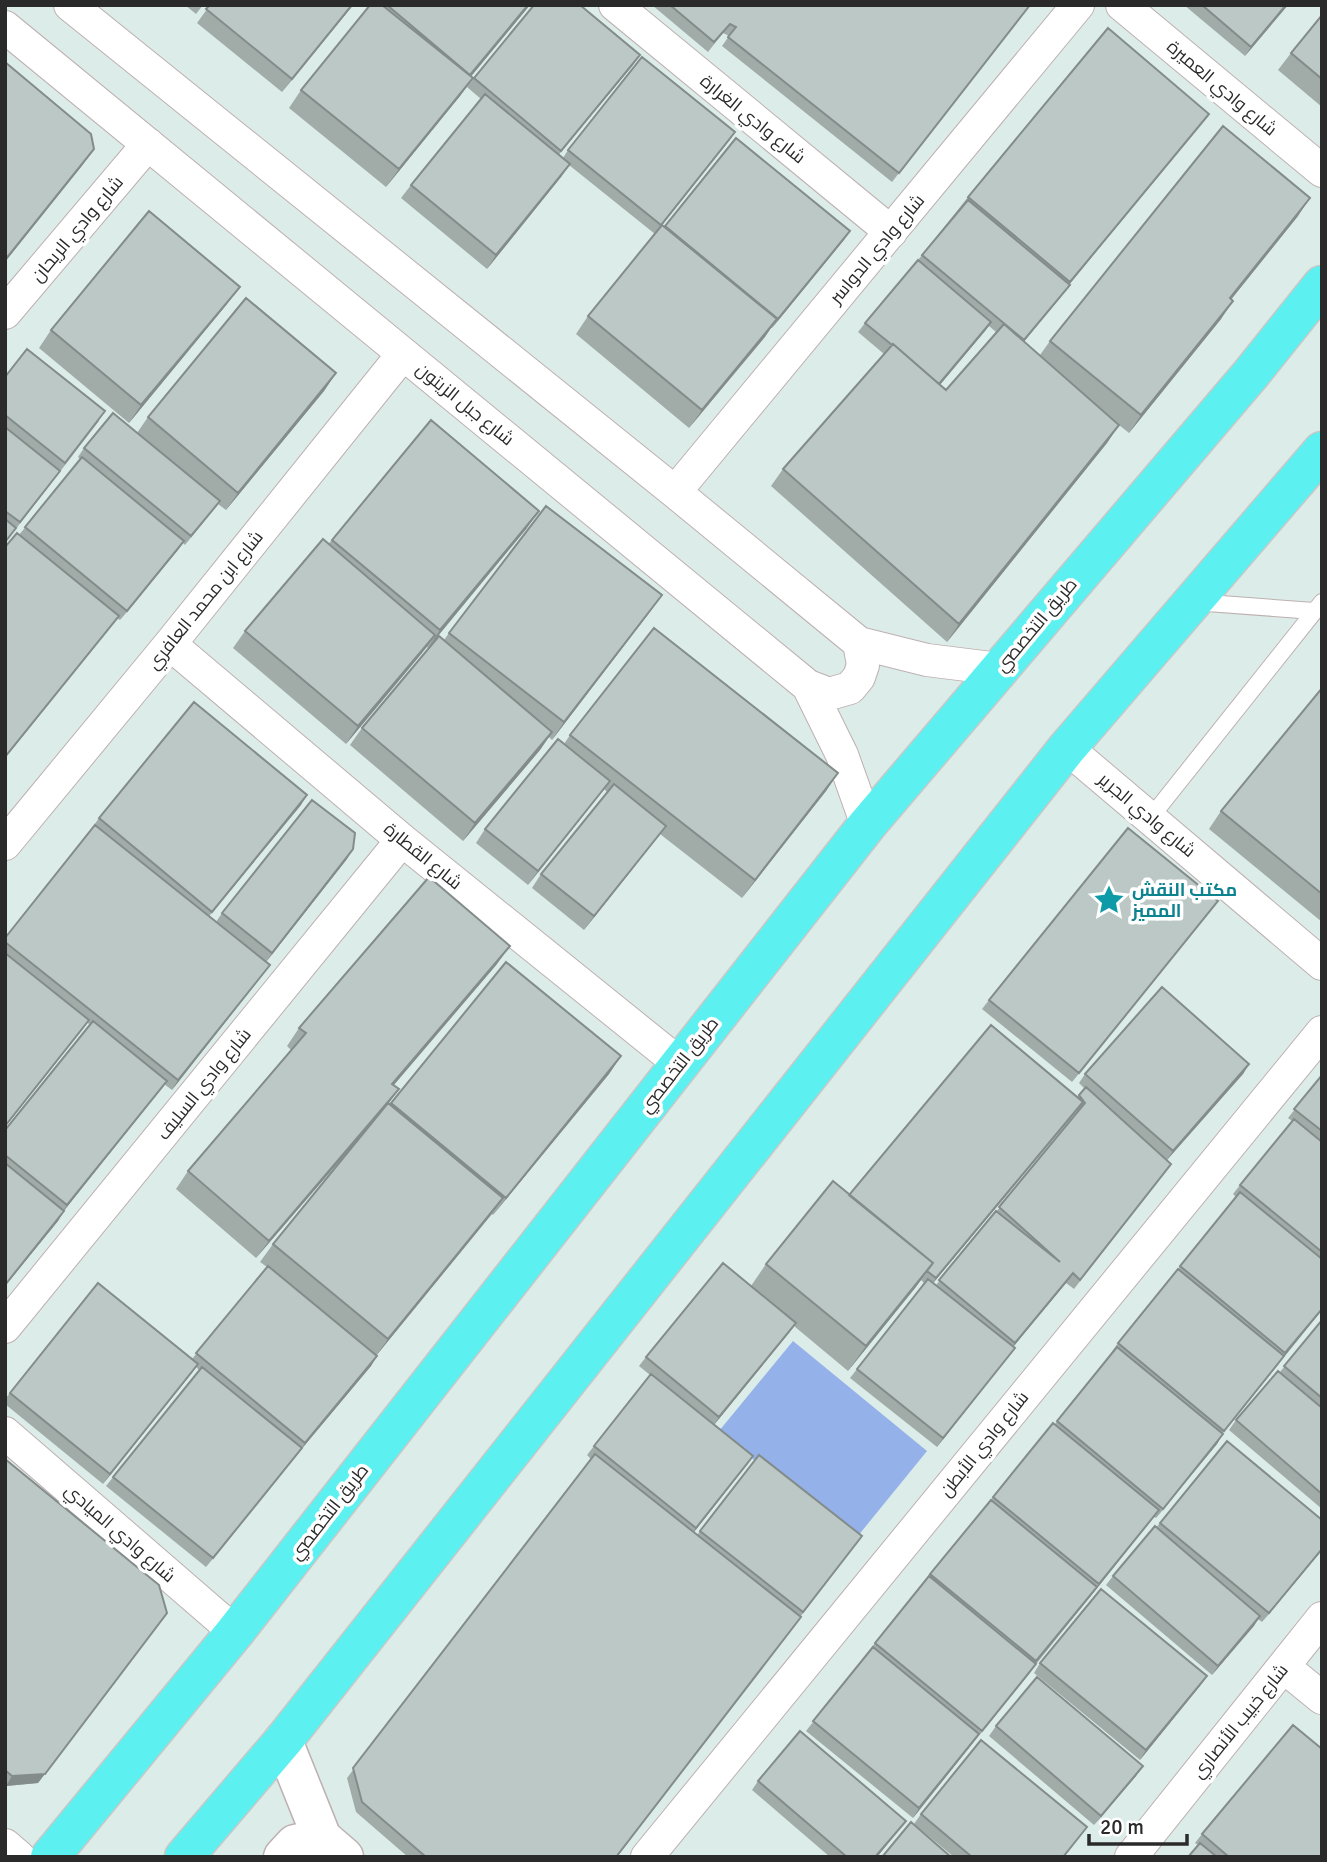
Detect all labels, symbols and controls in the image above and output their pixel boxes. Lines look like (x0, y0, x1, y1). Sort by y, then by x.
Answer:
street label: شارع وادي العميرة (1161, 36, 1281, 143)
street label: شارع وادي الغرارة (694, 70, 810, 170)
street label: شارع وادي الريحان (26, 171, 130, 289)
street label: شارع وادي الدواسر (824, 190, 932, 311)
street label: شارع جبل الزيتون (411, 358, 518, 451)
street label: شارع ابن محمد العافري (142, 526, 270, 676)
street label: طريق التخصصي (990, 574, 1083, 678)
street label: شارع وادي الجرير (1091, 767, 1200, 864)
street label: شارع القطارة (379, 818, 467, 895)
place label: مكتب النقش المميز (1131, 879, 1237, 922)
place icon: مكتب النقش المميز (1092, 883, 1126, 917)
street label: طريق التخصصي (635, 1013, 725, 1119)
street label: شارع وادي السليف (152, 1024, 258, 1146)
street label: شارع وادي الأبطن (935, 1387, 1036, 1503)
street label: طريق التخصصي (285, 1460, 375, 1566)
street label: شارع وادي الميادي (58, 1479, 180, 1589)
street label: شارع خبيب الأنصاري (1187, 1659, 1295, 1785)
scale bar (1089, 1802, 1187, 1846)
text: 20 m (1100, 1814, 1144, 1840)

